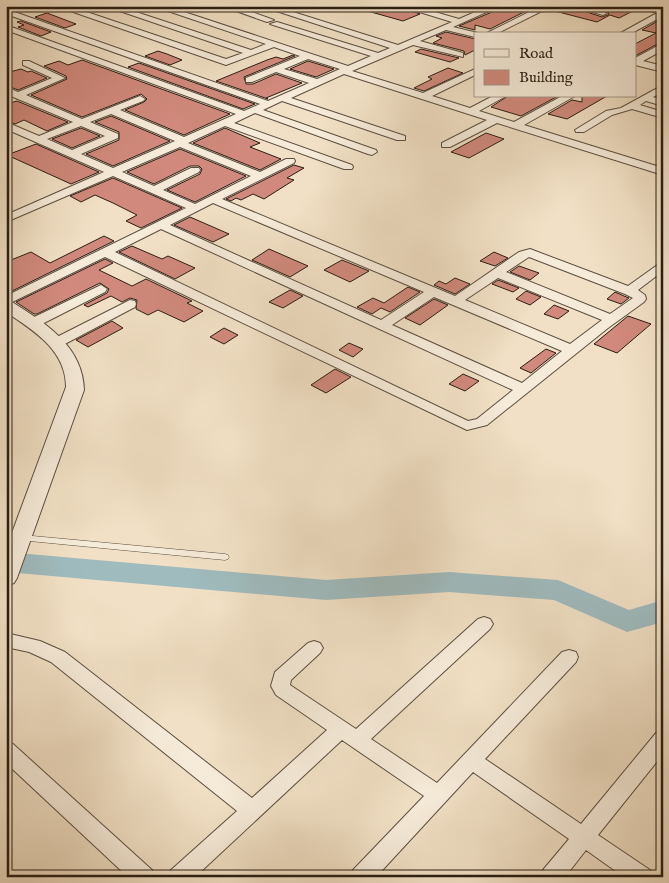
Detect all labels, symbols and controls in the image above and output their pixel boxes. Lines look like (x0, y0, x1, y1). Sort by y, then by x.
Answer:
legend (474, 32, 636, 98)
text: Road (519, 44, 554, 63)
text: Building (519, 68, 574, 87)

